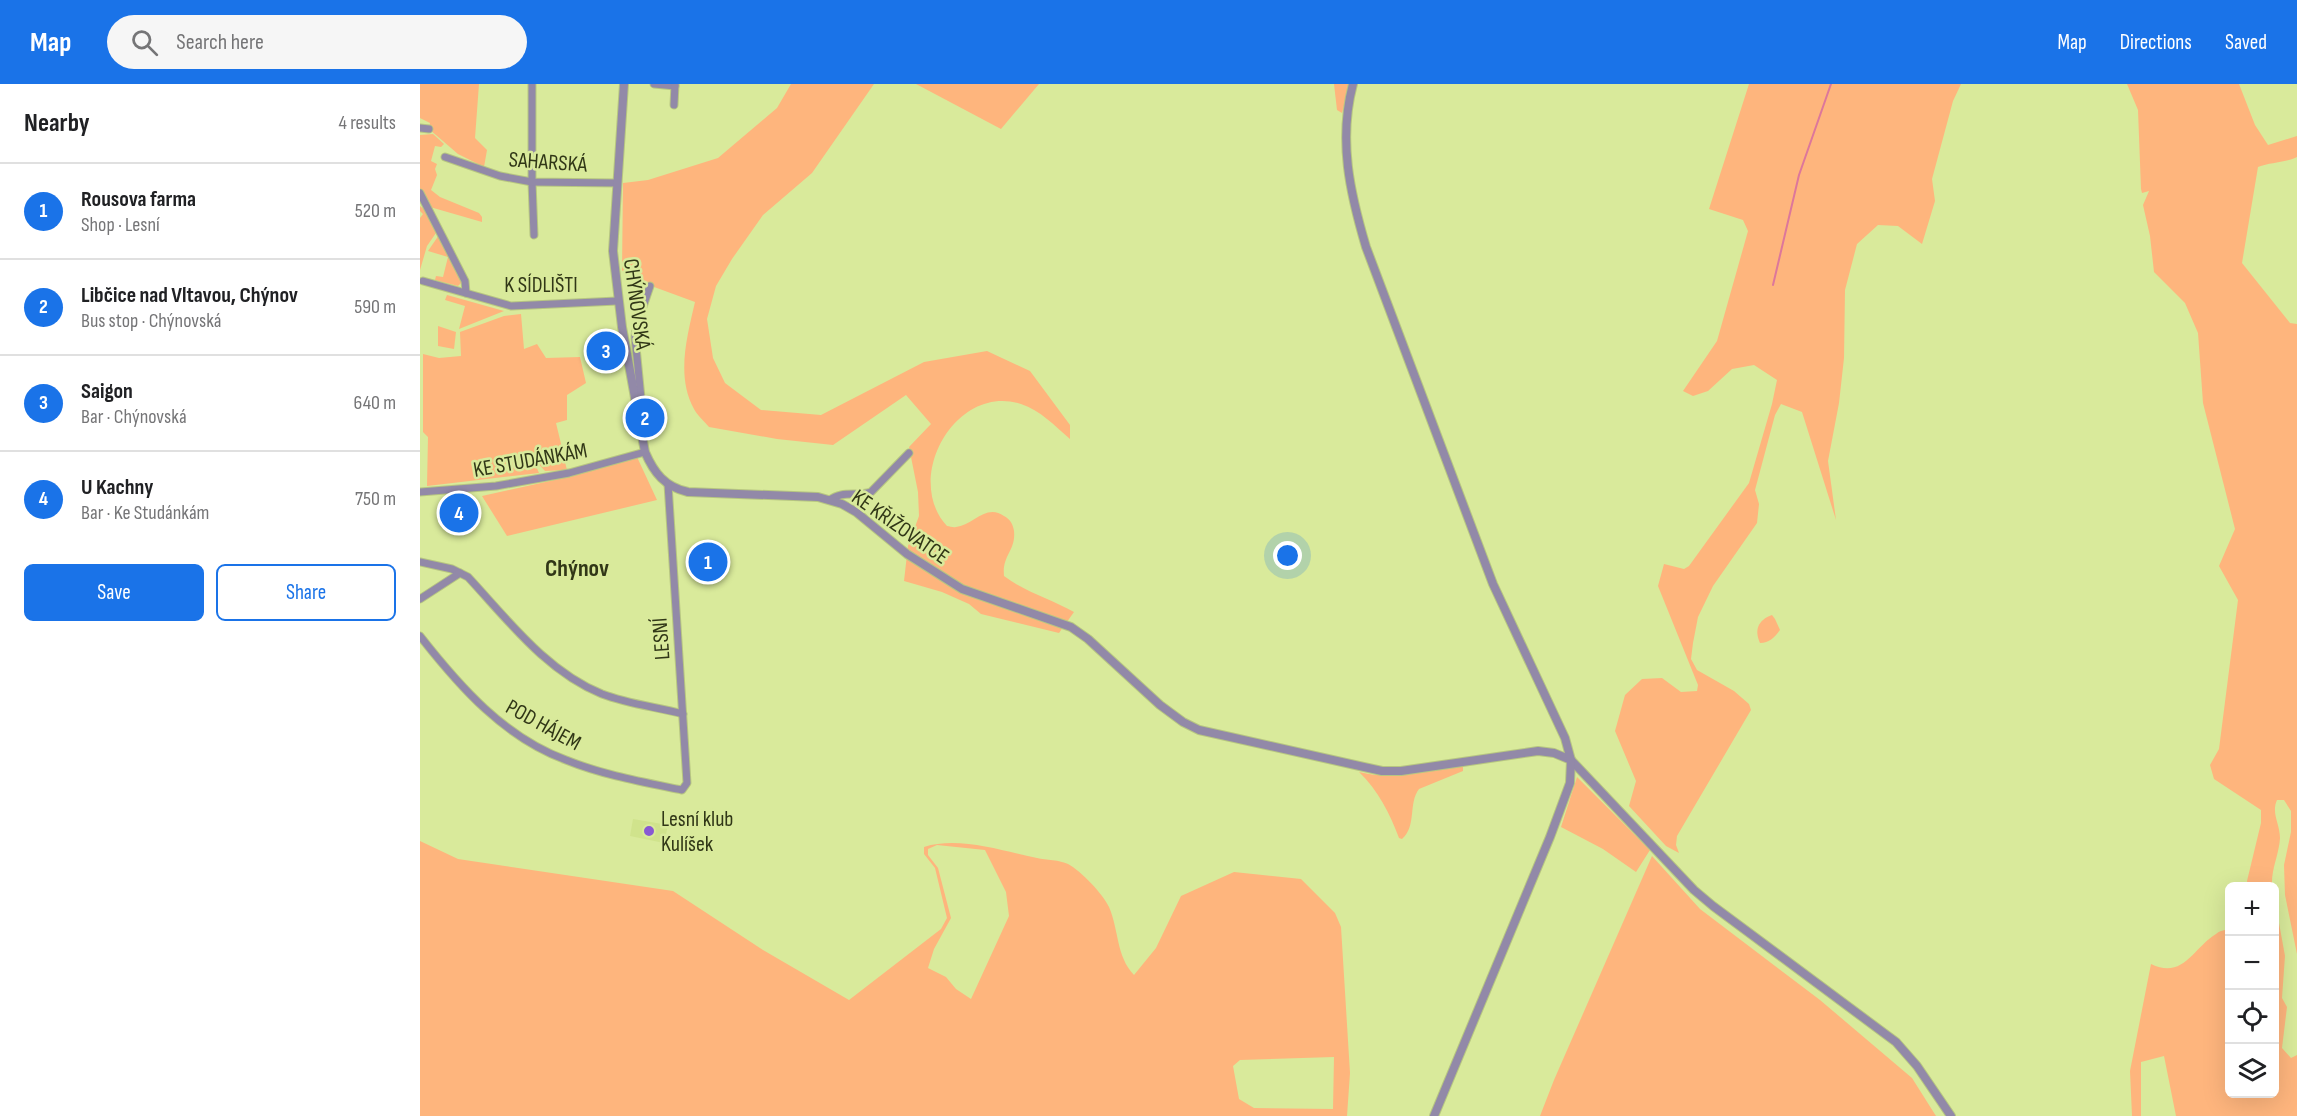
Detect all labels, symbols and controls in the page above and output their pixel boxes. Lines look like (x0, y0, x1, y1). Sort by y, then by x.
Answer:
search box (107, 15, 527, 69)
text: Map (30, 26, 71, 59)
icon: search (128, 26, 161, 59)
text: Search here (176, 29, 264, 56)
text: Map (2057, 30, 2087, 55)
text: Directions (2120, 30, 2192, 55)
text: Saved (2225, 30, 2267, 55)
text: Nearby (24, 108, 90, 139)
text: 4 results (339, 111, 396, 135)
street label: SAHARSKÁ (508, 146, 589, 179)
text: Rousova farma (81, 186, 196, 213)
text: 1 (40, 199, 47, 223)
text: 520 m (355, 199, 396, 223)
text: Shop · Lesní (81, 213, 160, 237)
street label: CHÝNOVSKÁ (617, 257, 656, 352)
street label: K SÍDLIŠTI (504, 272, 578, 299)
text: Libčice nad Vltavou, Chýnov (81, 282, 298, 309)
text: 2 (39, 295, 48, 319)
text: 590 m (354, 295, 396, 319)
text: Bus stop · Chýnovská (81, 309, 222, 333)
pin: 3 (586, 328, 626, 374)
text: Saigon (81, 378, 133, 405)
text: 3 (39, 391, 48, 415)
text: 640 m (354, 391, 396, 415)
pin: 2 (626, 396, 664, 440)
text: Bar · Chýnovská (81, 405, 187, 429)
street label: KE STUDÁNKÁM (471, 437, 589, 484)
text: U Kachny (81, 474, 153, 501)
street label: KE KŘIŽOVATCE (846, 484, 954, 571)
text: 4 (39, 487, 48, 511)
text: 750 m (355, 487, 396, 511)
pin: 4 (440, 490, 478, 536)
text: Bar · Ke Studánkám (81, 501, 209, 525)
pin: 1 (688, 540, 728, 584)
your location (1273, 541, 1302, 570)
district label: Chýnov (545, 554, 609, 583)
button: Save (24, 564, 204, 621)
button: Share (216, 564, 396, 621)
street label: LESNÍ (647, 616, 676, 661)
street label: POD HÁJEM (501, 694, 586, 757)
place label: Lesní klub Kulíšek (661, 806, 733, 858)
marker: Lesní klub Kulíšek (642, 824, 656, 838)
map controls (2225, 882, 2279, 1098)
button: + (2225, 882, 2279, 936)
button: − (2225, 936, 2279, 990)
button: locate (2225, 990, 2279, 1044)
button: layers (2225, 1044, 2279, 1098)

